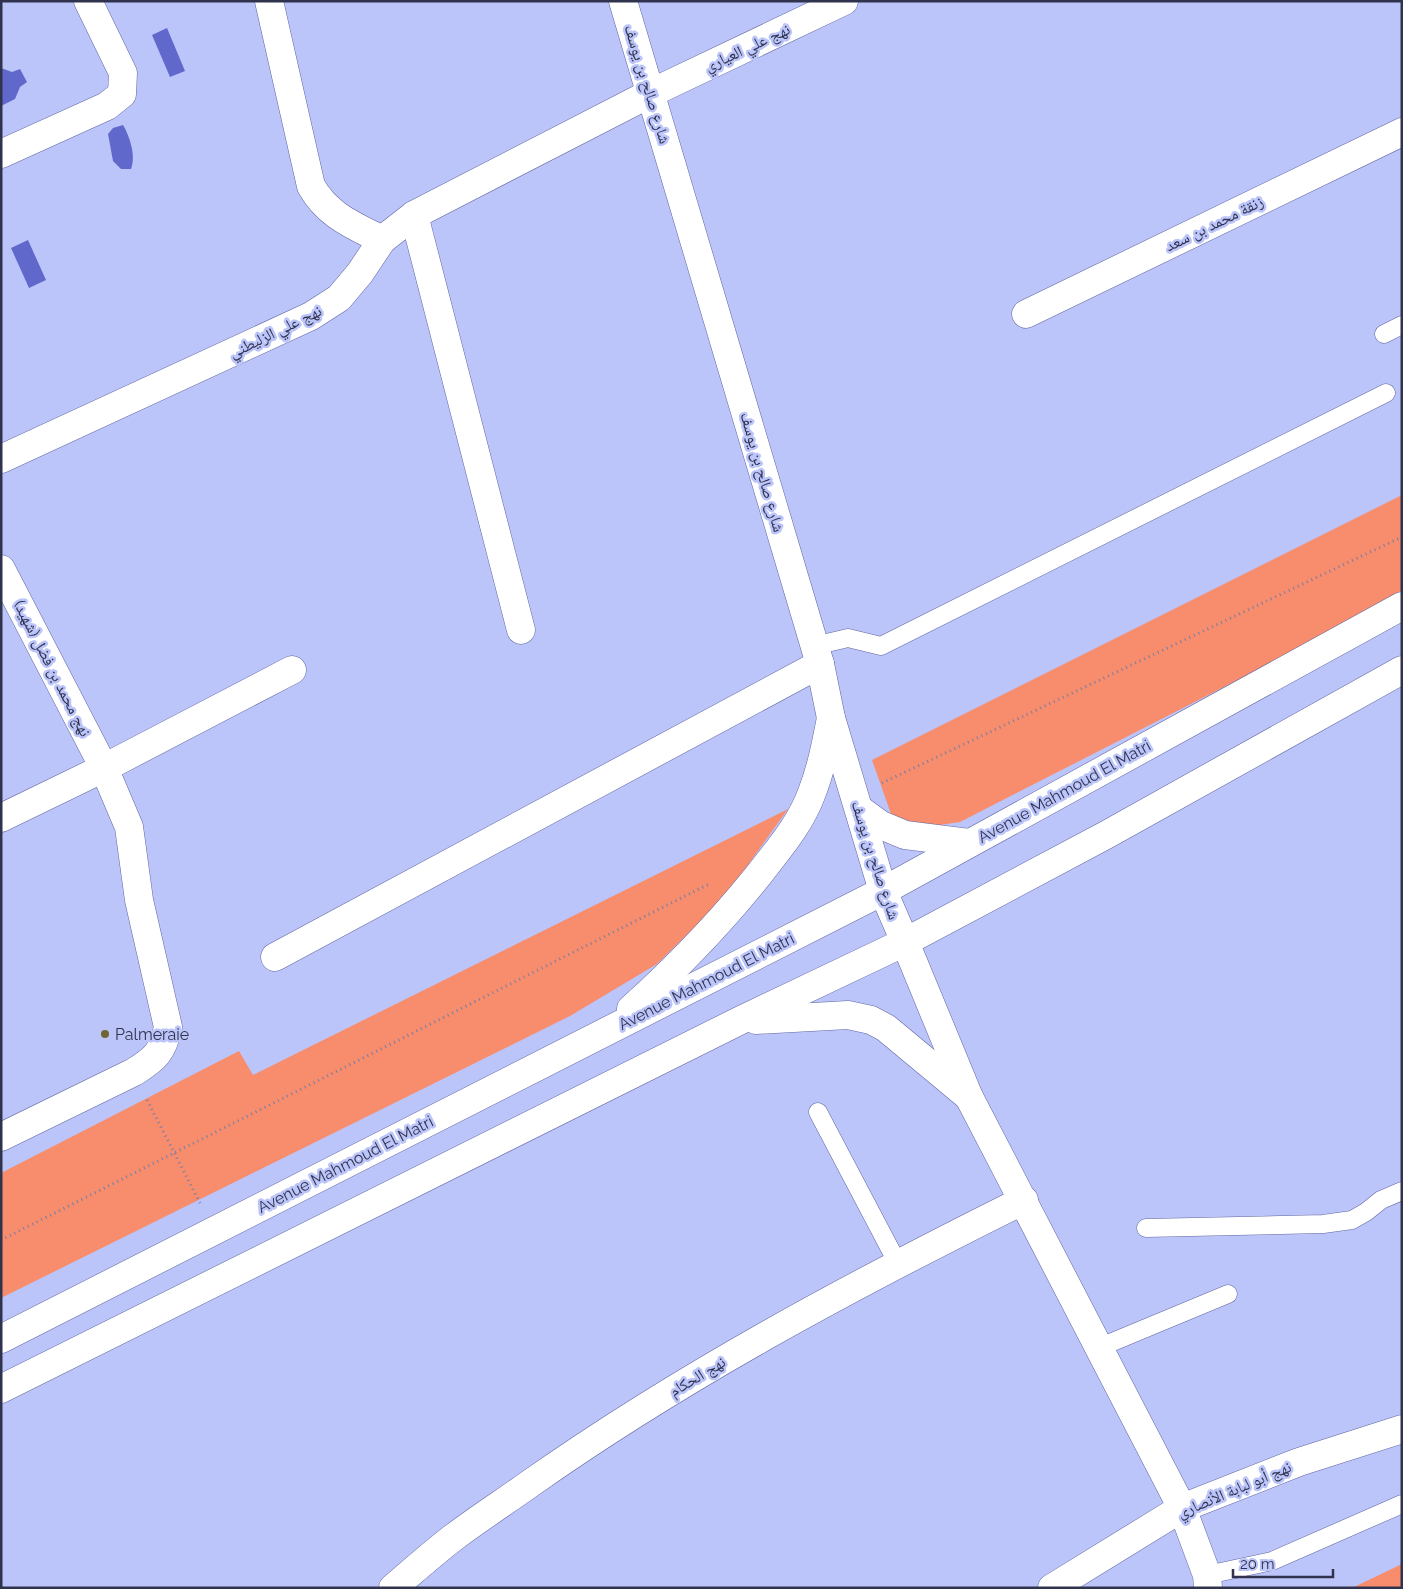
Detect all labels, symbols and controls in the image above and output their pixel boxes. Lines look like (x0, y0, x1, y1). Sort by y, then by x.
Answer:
street label: نهج علي العياري (701, 19, 794, 78)
street label: شارع صالح بن يوسف (619, 22, 675, 146)
street label: زنقة محمد بن سعد (1162, 191, 1267, 256)
street label: نهج علي الزليطني (226, 301, 326, 365)
street label: شارع صالح بن يوسف (735, 410, 789, 534)
street label: نهج محمد بن فضل (شهيد) (9, 597, 95, 740)
street label: Avenue Mahmoud El Matri (974, 736, 1154, 847)
street label: شارع صالح بن يوسف (846, 798, 904, 922)
street label: Avenue Mahmoud El Matri (615, 929, 797, 1034)
place label: Palmeraie (115, 1025, 189, 1044)
marker: Palmeraie (99, 1028, 111, 1040)
street label: Avenue Mahmoud El Matri (254, 1112, 436, 1217)
street label: نهج الحكام (666, 1352, 729, 1401)
street label: نهج أبو لبابة الأنصاري (1174, 1457, 1295, 1525)
scale bar (1233, 1546, 1333, 1578)
text: 20 m (1240, 1555, 1275, 1573)

